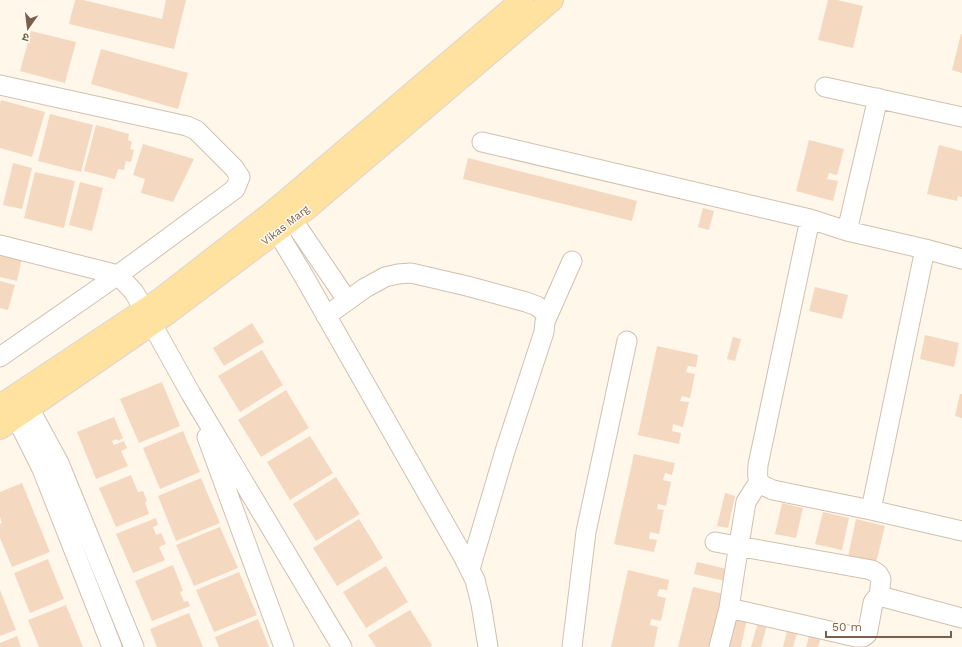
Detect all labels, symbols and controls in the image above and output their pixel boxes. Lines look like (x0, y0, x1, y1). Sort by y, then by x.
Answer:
north arrow (8, 8, 48, 48)
text: उ (20, 30, 30, 44)
street label: Vikas Marg (259, 202, 312, 248)
scale bar (826, 613, 951, 639)
text: 50 m (832, 620, 862, 634)

